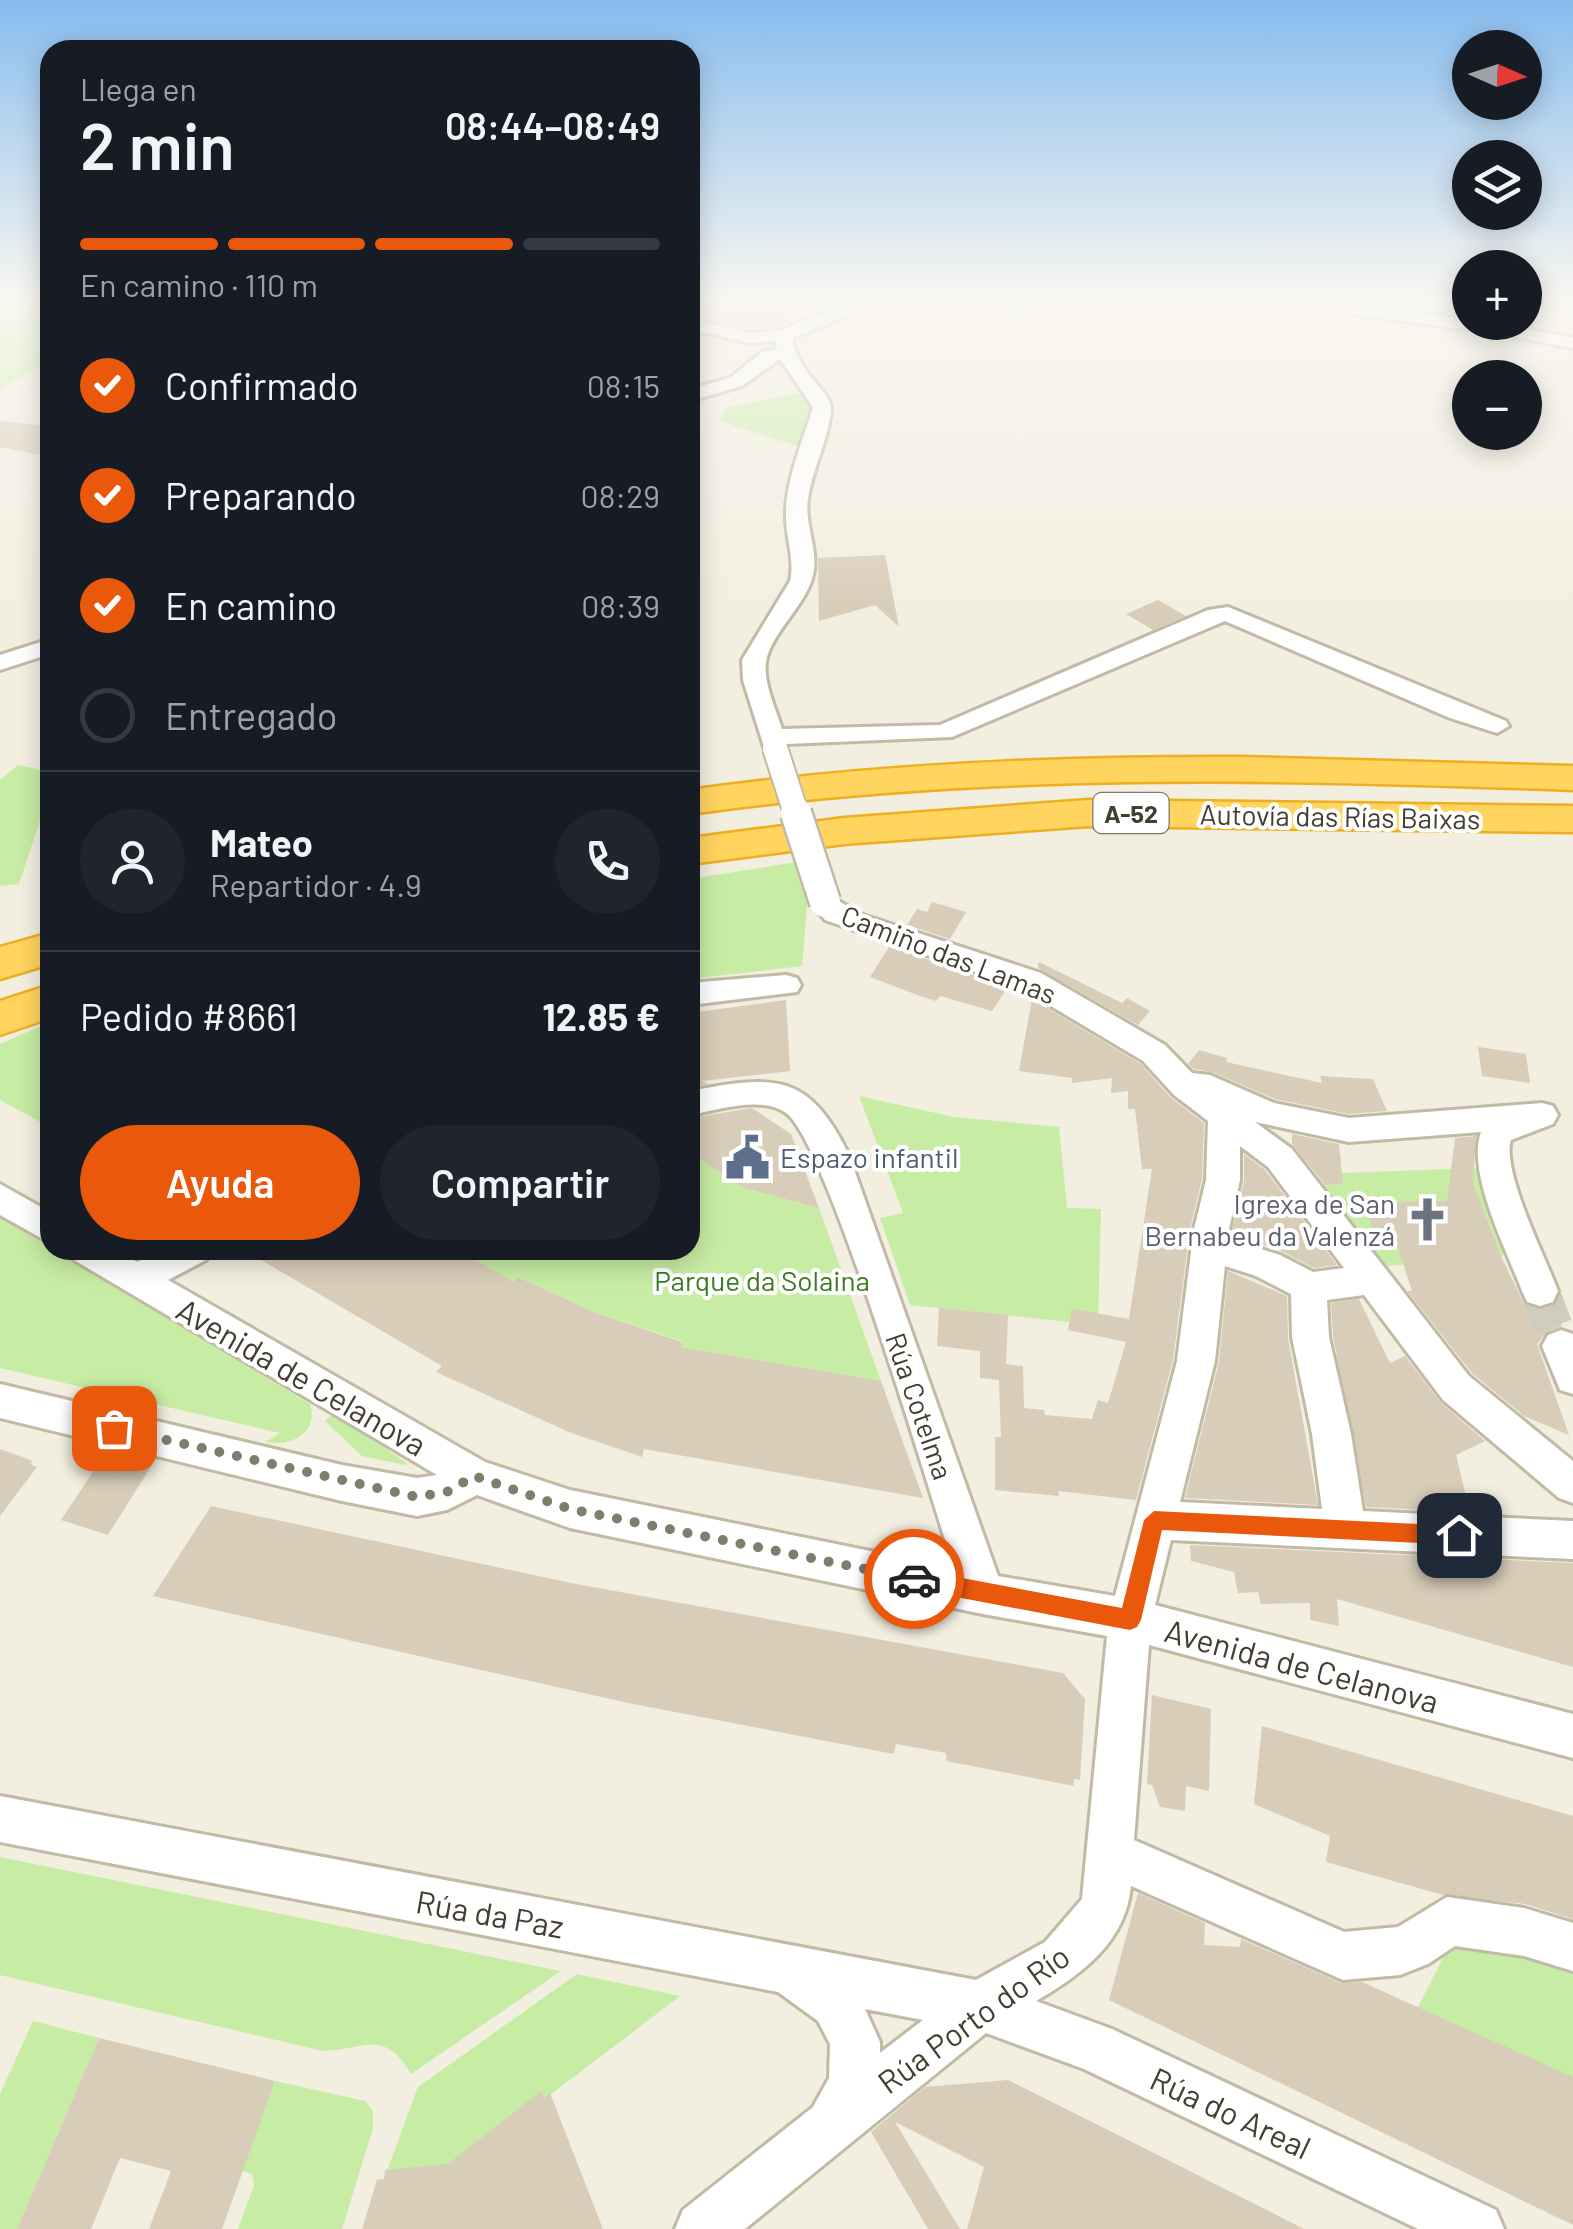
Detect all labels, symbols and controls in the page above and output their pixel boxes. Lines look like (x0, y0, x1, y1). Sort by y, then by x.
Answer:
north arrow (1452, 30, 1542, 120)
map controls (1452, 30, 1542, 450)
text: Llega en (80, 69, 197, 107)
text: 08:44–08:49 (445, 102, 660, 148)
text: 2 min (80, 105, 235, 183)
button: layers (1452, 140, 1542, 230)
button: + (1452, 250, 1542, 340)
text: En camino · 110 m (80, 265, 318, 303)
icon: check (80, 358, 135, 413)
button: − (1452, 360, 1542, 450)
text: Confirmado (165, 362, 359, 408)
text: 08:15 (587, 366, 660, 404)
icon: check (80, 468, 135, 523)
text: Preparando (165, 472, 357, 518)
text: 08:29 (581, 476, 660, 514)
icon: check (80, 578, 135, 633)
text: En camino (165, 582, 337, 628)
text: 08:39 (581, 586, 660, 624)
text: Entregado (165, 692, 337, 738)
road number: A-52 (1094, 793, 1168, 833)
street label: Autovía das Rías Baixas (1199, 797, 1481, 835)
button: person (80, 809, 185, 914)
button: phone (555, 809, 660, 914)
text: Mateo (210, 819, 313, 865)
text: Repartidor · 4.9 (210, 865, 422, 903)
street label: Camiño das Lamas (837, 897, 1061, 1011)
text: Pedido #8661 (80, 993, 298, 1039)
text: 12.85 € (542, 993, 660, 1039)
button: Ayuda (80, 1125, 360, 1240)
button: Compartir (380, 1125, 660, 1240)
public building icon: Espazo infantil (723, 1133, 771, 1181)
place label: Espazo infantil (780, 1140, 958, 1174)
place label: Igrexa de San Bernabeu da Valenzá (1144, 1186, 1395, 1252)
church icon: Igrexa de San Bernabeu da Valenzá (1404, 1195, 1452, 1243)
park label: Parque da Solaina (654, 1263, 870, 1297)
street label: Avenida de Celanova (170, 1289, 434, 1463)
street label: Rúa Cotelma (879, 1328, 961, 1484)
pin (72, 1386, 157, 1471)
icon: bag (87, 1401, 142, 1456)
pin (1417, 1493, 1502, 1578)
icon: home (1432, 1508, 1487, 1563)
courier (864, 1529, 964, 1629)
icon: car (887, 1552, 942, 1607)
street label: Avenida de Celanova (1161, 1610, 1443, 1720)
street label: Rúa da Paz (413, 1881, 567, 1945)
street label: Rúa Porto do Río (870, 1936, 1076, 2100)
street label: Rúa do Areal (1145, 2058, 1317, 2166)

